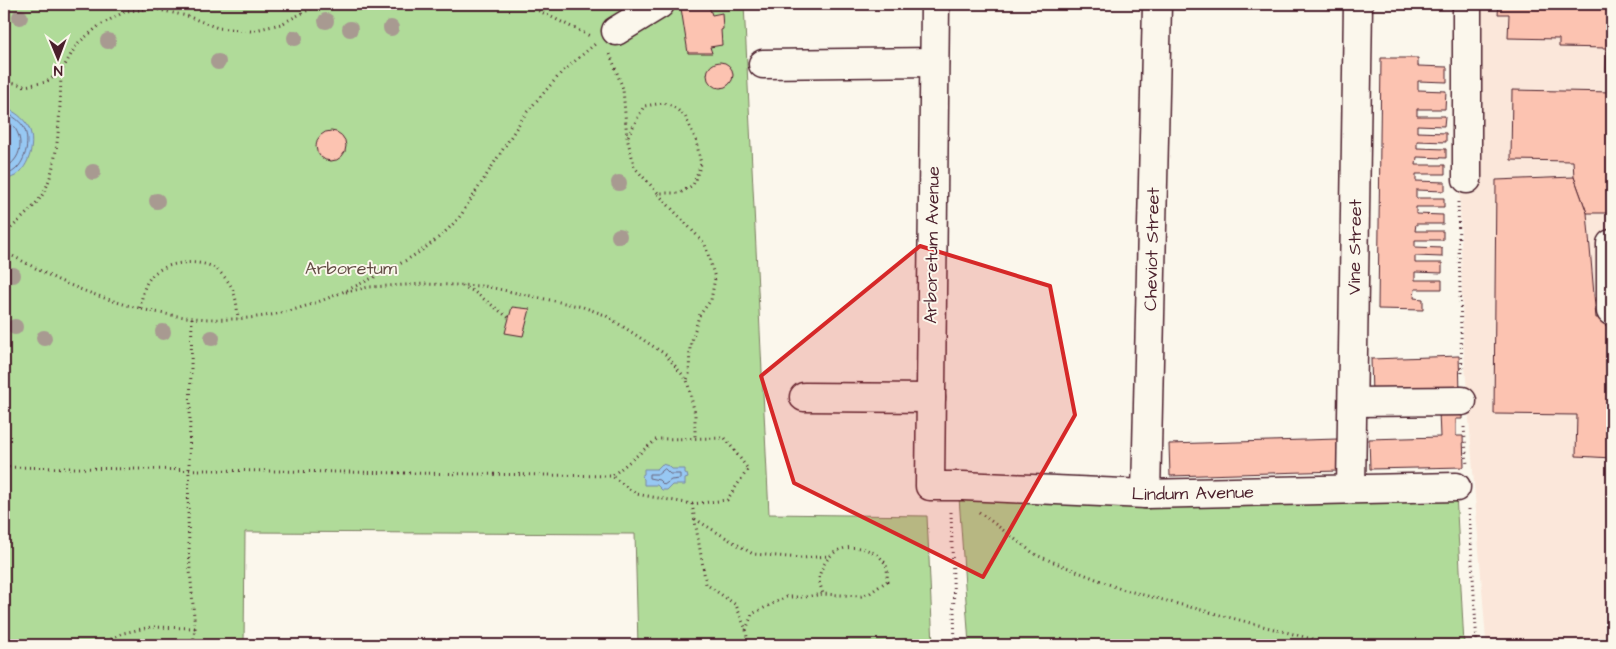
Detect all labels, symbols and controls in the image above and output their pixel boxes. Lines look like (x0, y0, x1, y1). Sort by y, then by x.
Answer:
north arrow (32, 32, 82, 82)
text: N (53, 60, 63, 80)
street label: Arboretum Avenue (918, 166, 946, 324)
street label: Cheviot Street (1138, 186, 1165, 311)
street label: Vine Street (1341, 198, 1368, 295)
park label: Arboretum (305, 256, 397, 281)
street label: Lindum Avenue (1131, 479, 1254, 507)

